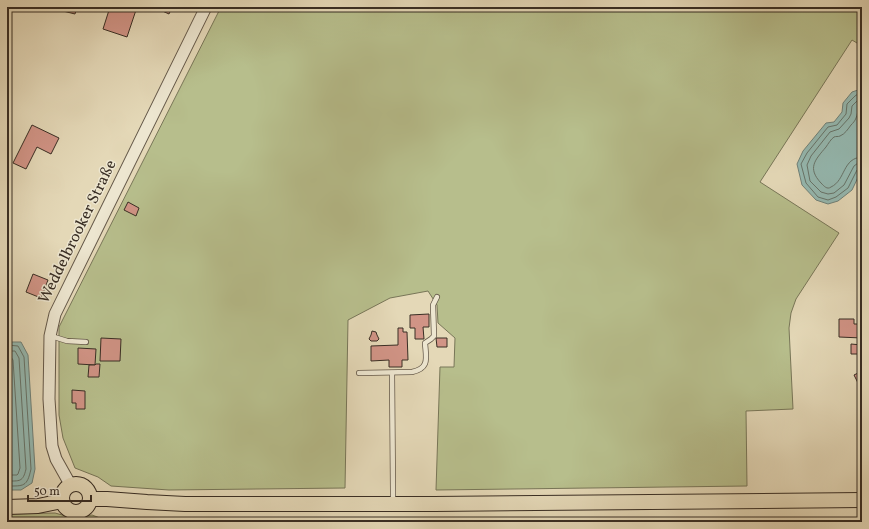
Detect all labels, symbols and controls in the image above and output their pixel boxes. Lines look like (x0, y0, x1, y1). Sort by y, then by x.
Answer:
street label: Weddelbrooker Straße (34, 156, 122, 308)
scale bar (28, 477, 91, 503)
text: 50 m (34, 484, 60, 500)

